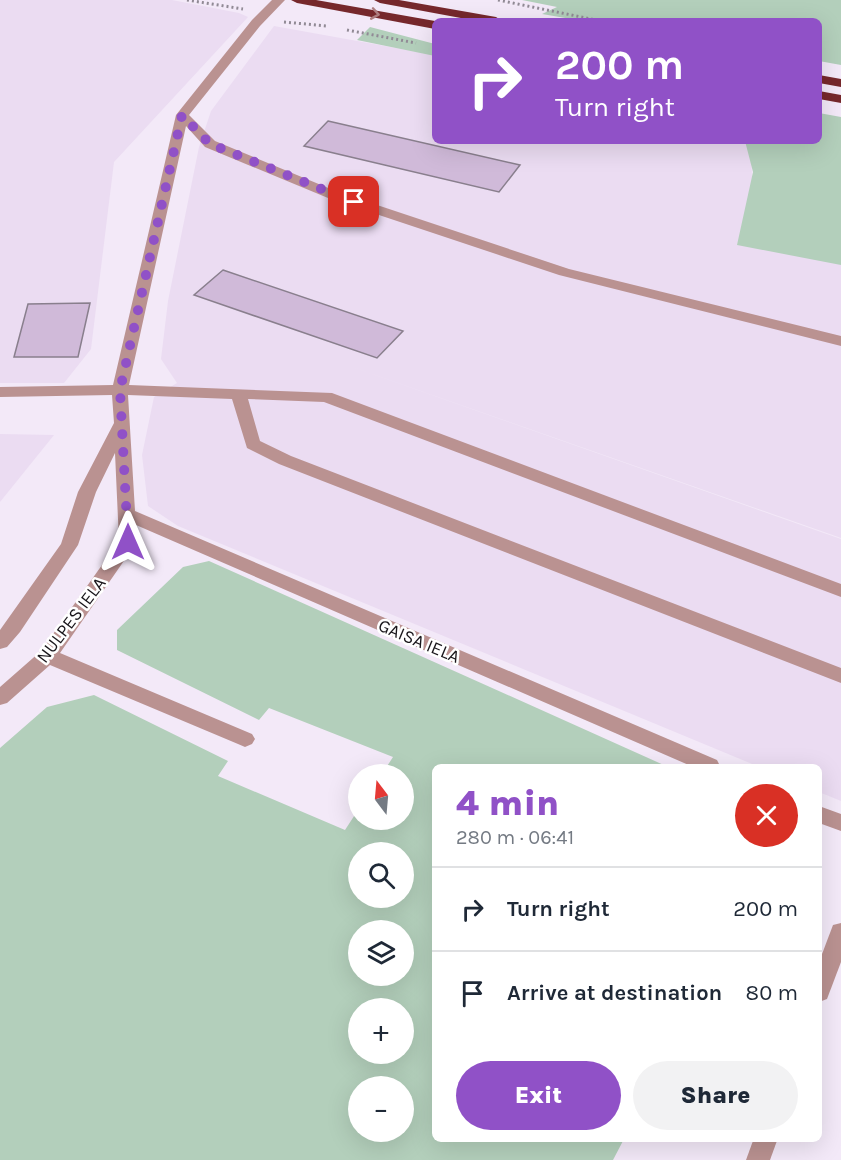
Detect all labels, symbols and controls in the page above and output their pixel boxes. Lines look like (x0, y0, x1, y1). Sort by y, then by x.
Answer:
one-way arrow (370, 7, 380, 20)
text: 200 m (555, 40, 684, 90)
icon: right (456, 42, 534, 120)
text: Turn right (555, 91, 675, 123)
pin (328, 176, 379, 227)
icon: arrive (337, 185, 370, 218)
position arrow (96, 510, 160, 574)
street label: NULPES IELA (32, 573, 110, 667)
street label: GAISA IELA (375, 614, 463, 668)
north arrow (348, 764, 414, 830)
map controls (348, 764, 414, 1142)
text: 4 min (456, 782, 559, 824)
button: close (735, 784, 798, 847)
text: 280 m · 06:41 (456, 826, 574, 849)
button: search (348, 842, 414, 908)
icon: right (456, 893, 489, 926)
text: Turn right (507, 896, 610, 922)
text: 200 m (733, 896, 798, 922)
button: layers (348, 920, 414, 986)
icon: arrive (456, 977, 489, 1010)
text: Arrive at destination (507, 980, 722, 1006)
text: 80 m (746, 980, 798, 1006)
button: + (348, 998, 414, 1064)
button: Exit (456, 1061, 621, 1130)
button: Share (633, 1061, 798, 1130)
button: − (348, 1076, 414, 1142)

